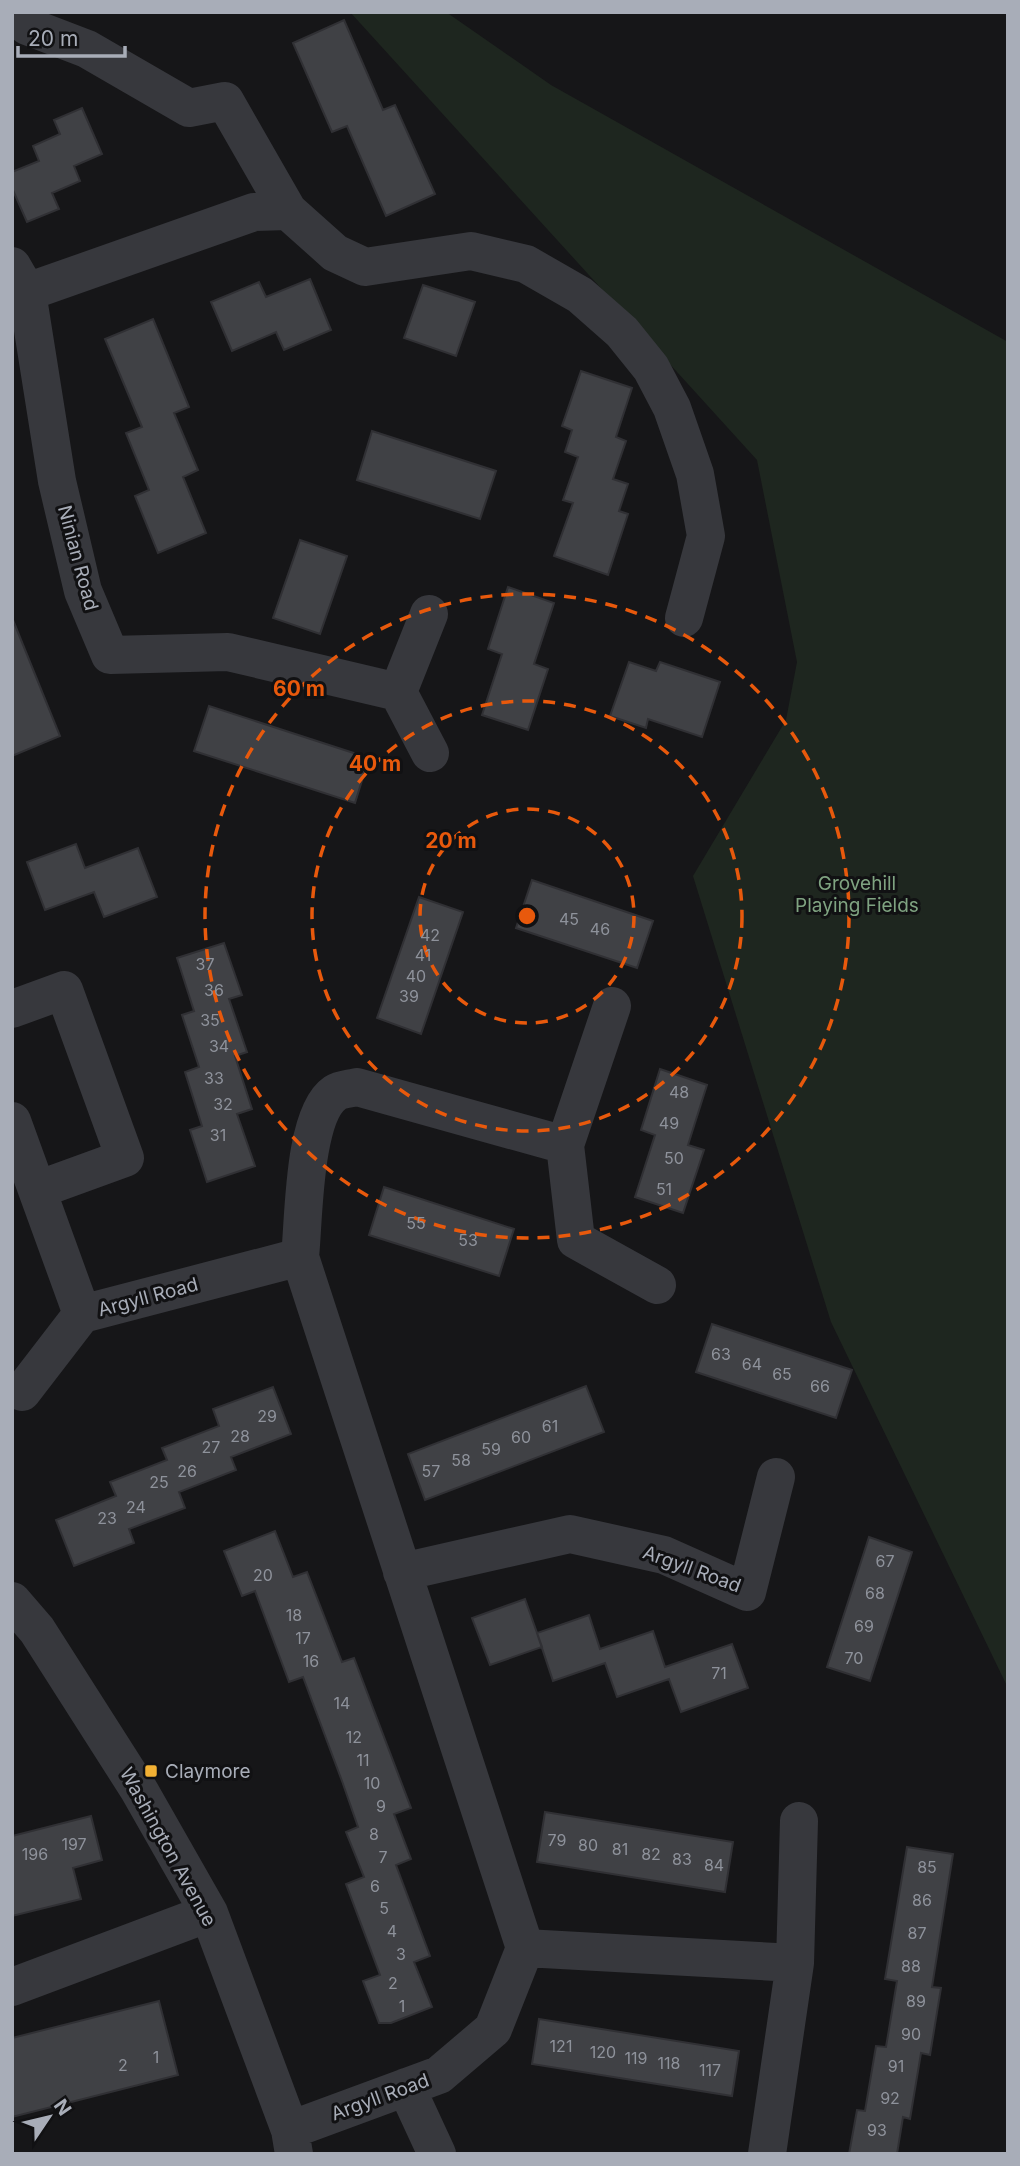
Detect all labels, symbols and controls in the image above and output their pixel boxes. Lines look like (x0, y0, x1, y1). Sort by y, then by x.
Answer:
scale bar (18, 14, 124, 58)
text: 20 m (28, 26, 78, 51)
street label: Ninian Road (53, 503, 103, 613)
text: 60 m (273, 676, 325, 701)
text: 40 m (349, 751, 401, 776)
text: 20 m (425, 828, 477, 853)
park label: Grovehill Playing Fields (795, 872, 919, 917)
centre of rings (515, 904, 539, 928)
house number: 45 (559, 909, 579, 929)
house number: 46 (590, 919, 610, 939)
house number: 42 (420, 925, 440, 945)
house number: 41 (415, 945, 431, 965)
house number: 37 (196, 954, 214, 974)
house number: 40 (406, 966, 426, 986)
house number: 36 (204, 980, 224, 1000)
house number: 39 (399, 986, 419, 1006)
house number: 35 (200, 1010, 220, 1030)
house number: 34 (209, 1036, 229, 1056)
house number: 33 (204, 1068, 224, 1088)
house number: 48 (669, 1082, 689, 1102)
house number: 32 (213, 1094, 233, 1114)
house number: 49 (659, 1113, 679, 1133)
house number: 31 (210, 1125, 226, 1145)
house number: 50 (664, 1148, 684, 1168)
house number: 51 (656, 1179, 672, 1199)
house number: 55 (406, 1213, 426, 1233)
house number: 53 (458, 1230, 478, 1250)
street label: Argyll Road (95, 1273, 201, 1321)
house number: 63 (711, 1344, 731, 1364)
house number: 64 (742, 1354, 762, 1374)
house number: 65 (772, 1364, 792, 1384)
house number: 66 (810, 1376, 830, 1396)
house number: 29 (257, 1406, 277, 1426)
house number: 61 (542, 1416, 558, 1436)
house number: 28 (230, 1426, 250, 1446)
house number: 60 (511, 1427, 531, 1447)
house number: 27 (202, 1437, 220, 1457)
house number: 59 (481, 1439, 501, 1459)
house number: 58 (451, 1450, 471, 1470)
house number: 26 (177, 1461, 197, 1481)
house number: 57 (422, 1461, 440, 1481)
house number: 25 (149, 1472, 169, 1492)
house number: 24 (126, 1497, 146, 1517)
house number: 23 (97, 1508, 117, 1528)
street label: Argyll Road (640, 1541, 744, 1597)
house number: 67 (876, 1551, 894, 1571)
house number: 20 (253, 1565, 273, 1585)
house number: 68 (865, 1583, 885, 1603)
house number: 18 (286, 1605, 302, 1625)
house number: 69 (854, 1616, 874, 1636)
house number: 17 (295, 1628, 311, 1648)
house number: 70 (845, 1648, 863, 1668)
house number: 16 (303, 1651, 319, 1671)
house number: 71 (711, 1663, 727, 1683)
house number: 14 (334, 1693, 350, 1713)
house number: 12 (346, 1727, 362, 1747)
house number: 11 (356, 1750, 370, 1770)
place label: Claymore (165, 1760, 251, 1783)
marker: Claymore (143, 1763, 159, 1779)
street label: Washington Avenue (115, 1764, 221, 1930)
house number: 10 (364, 1773, 380, 1793)
house number: 9 (376, 1796, 386, 1816)
house number: 8 (369, 1824, 379, 1844)
house number: 79 (548, 1830, 566, 1850)
house number: 197 (61, 1834, 87, 1854)
house number: 80 (578, 1835, 598, 1855)
house number: 81 (612, 1839, 628, 1859)
house number: 196 (22, 1844, 48, 1864)
house number: 82 (641, 1844, 661, 1864)
house number: 7 (378, 1847, 388, 1867)
house number: 83 (672, 1849, 692, 1869)
house number: 84 (704, 1855, 724, 1875)
house number: 85 (917, 1857, 937, 1877)
house number: 6 (370, 1876, 380, 1896)
house number: 86 (912, 1890, 932, 1910)
house number: 5 (379, 1898, 389, 1918)
house number: 4 (387, 1921, 397, 1941)
house number: 87 (908, 1923, 926, 1943)
house number: 3 (396, 1944, 406, 1964)
house number: 88 (901, 1956, 921, 1976)
house number: 2 (388, 1973, 398, 1993)
house number: 89 (906, 1991, 926, 2011)
house number: 1 (399, 1996, 405, 2016)
house number: 90 (901, 2024, 921, 2044)
house number: 121 (550, 2036, 572, 2056)
house number: 120 (590, 2042, 616, 2062)
house number: 1 (153, 2047, 159, 2067)
house number: 119 (625, 2048, 647, 2068)
house number: 118 (658, 2053, 680, 2073)
house number: 2 (118, 2055, 128, 2075)
house number: 91 (888, 2056, 904, 2076)
house number: 117 (699, 2060, 721, 2080)
street label: Argyll Road (328, 2069, 432, 2125)
north arrow (14, 2082, 84, 2152)
house number: 92 (880, 2088, 900, 2108)
text: N (49, 2095, 76, 2120)
house number: 93 (867, 2120, 887, 2140)

